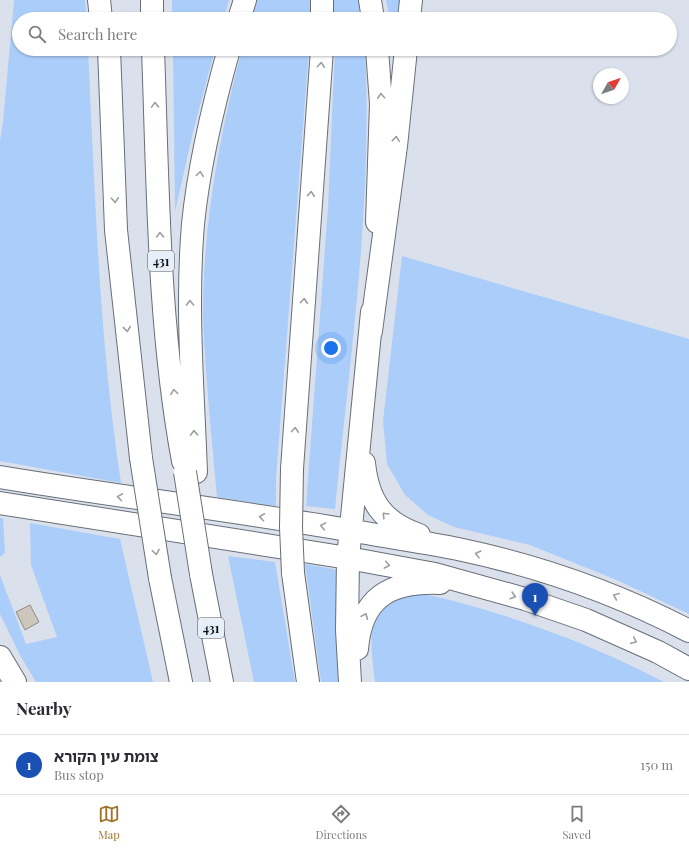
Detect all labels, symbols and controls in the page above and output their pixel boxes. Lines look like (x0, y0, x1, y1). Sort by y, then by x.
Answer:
search box (12, 12, 677, 56)
icon: search (26, 23, 48, 45)
text: Search here (58, 24, 137, 44)
one-way arrow (316, 62, 325, 68)
north arrow (593, 68, 629, 104)
one-way arrow (377, 93, 385, 99)
one-way arrow (151, 102, 159, 108)
one-way arrow (392, 136, 401, 142)
one-way arrow (195, 171, 204, 177)
one-way arrow (306, 191, 315, 198)
one-way arrow (111, 197, 119, 203)
one-way arrow (155, 232, 164, 238)
road number: 431 (148, 251, 174, 271)
one-way arrow (299, 298, 308, 304)
one-way arrow (186, 300, 194, 306)
one-way arrow (122, 326, 131, 332)
your location (321, 338, 341, 358)
one-way arrow (170, 389, 179, 395)
one-way arrow (290, 427, 299, 433)
one-way arrow (190, 430, 199, 436)
one-way arrow (117, 493, 123, 502)
one-way arrow (382, 512, 390, 520)
one-way arrow (259, 513, 265, 522)
one-way arrow (319, 522, 326, 531)
one-way arrow (151, 549, 160, 555)
one-way arrow (475, 550, 482, 559)
one-way arrow (384, 560, 390, 568)
pin: 1 (522, 583, 548, 616)
one-way arrow (509, 591, 516, 600)
one-way arrow (613, 593, 620, 601)
one-way arrow (360, 613, 368, 620)
road number: 431 (198, 618, 224, 638)
one-way arrow (630, 636, 638, 644)
text: Nearby (16, 697, 71, 719)
text: צומת עין הקורא (54, 746, 159, 766)
text: 1 (27, 756, 31, 773)
text: 150 m (640, 756, 673, 773)
text: Bus stop (54, 766, 104, 783)
tab: Map (98, 803, 120, 842)
tab: Directions (315, 803, 367, 842)
tab: Saved (563, 803, 591, 842)

